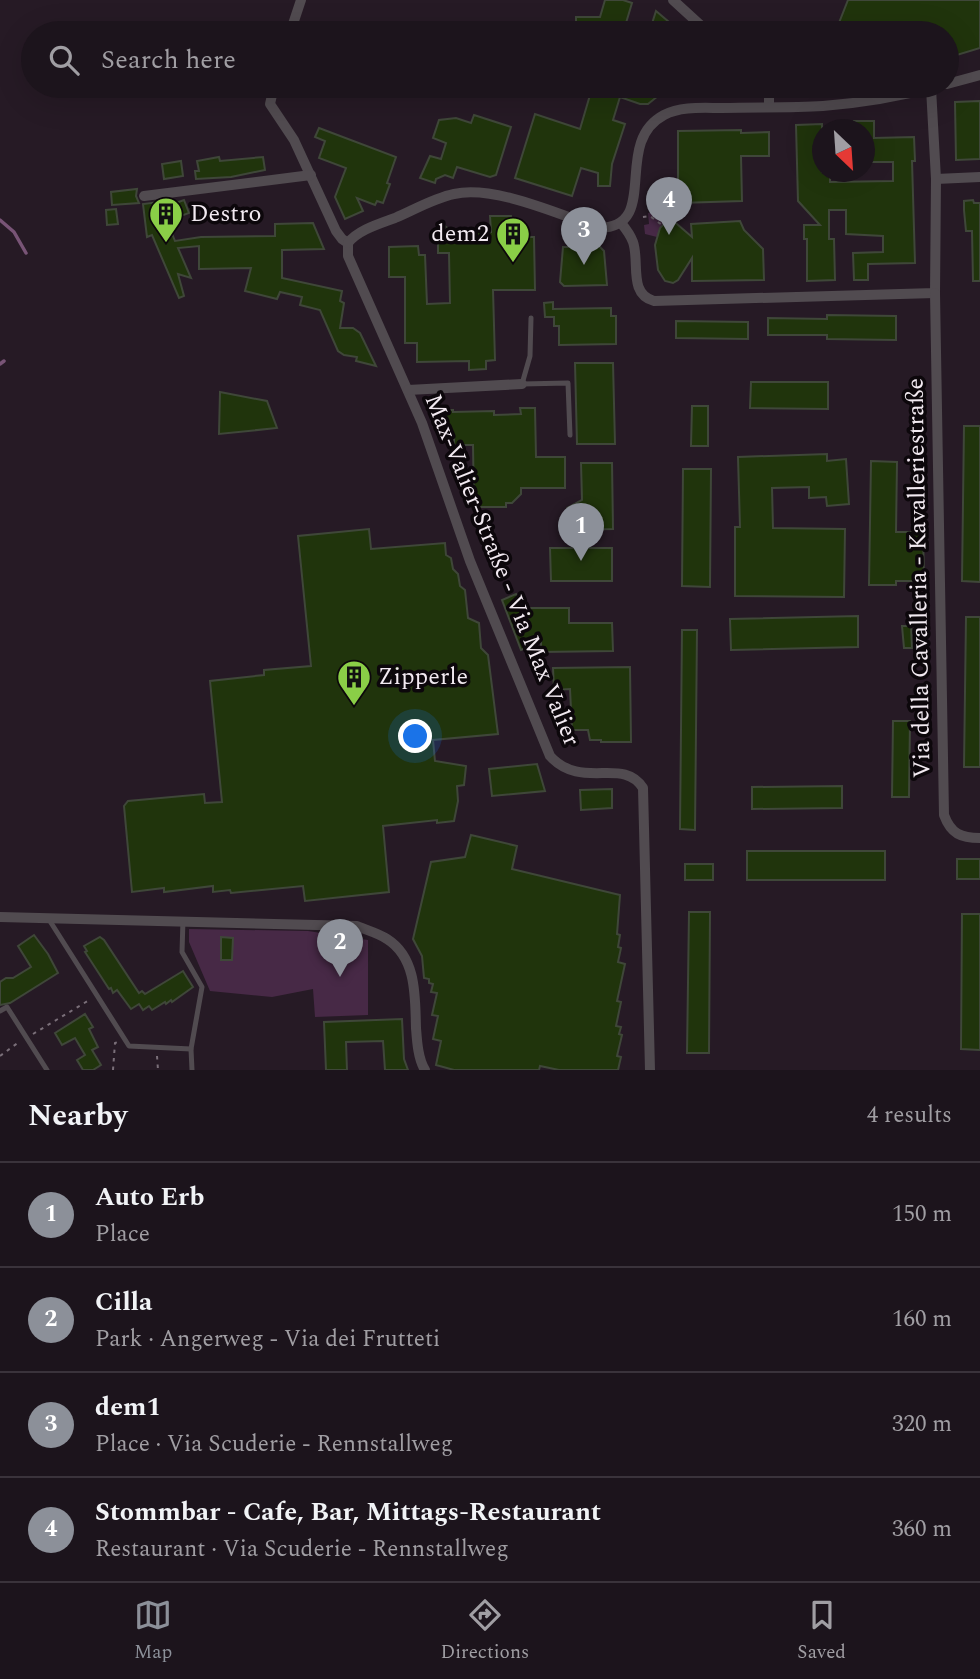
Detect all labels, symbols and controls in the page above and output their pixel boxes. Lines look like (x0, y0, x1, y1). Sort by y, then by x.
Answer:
search box (21, 21, 959, 98)
text: Search here (101, 40, 236, 80)
icon: search (45, 41, 83, 79)
north arrow (812, 119, 875, 182)
pin: 4 (646, 177, 692, 235)
building icon: Destro (147, 195, 185, 244)
place label: Destro (190, 196, 262, 232)
pin: 3 (561, 207, 607, 265)
building icon: dem2 (494, 215, 532, 264)
place label: dem2 (431, 216, 489, 252)
street label: Via della Cavalleria - Kavalleriestraße (898, 378, 940, 778)
street label: Max-Valier-Straße - Via Max Valier (415, 389, 589, 751)
pin: 1 (558, 503, 604, 561)
building icon: Zipperle (335, 658, 373, 707)
place label: Zipperle (378, 659, 468, 695)
your location (398, 719, 432, 753)
pin: 2 (317, 919, 363, 977)
text: Nearby (28, 1093, 127, 1139)
text: 4 results (867, 1098, 952, 1133)
text: Auto Erb (95, 1177, 204, 1217)
text: 1 (45, 1197, 57, 1232)
text: 150 m (892, 1197, 952, 1232)
text: Place (95, 1217, 150, 1252)
text: Cilla (95, 1282, 153, 1322)
text: 2 (45, 1302, 57, 1337)
text: 160 m (892, 1302, 952, 1337)
text: Park · Angerweg - Via dei Frutteti (95, 1322, 440, 1357)
text: dem1 (95, 1387, 161, 1427)
text: 3 (45, 1407, 57, 1442)
text: 320 m (892, 1407, 952, 1442)
text: Place · Via Scuderie - Rennstallweg (95, 1427, 453, 1462)
text: Stommbar - Cafe, Bar, Mittags-Restaurant (95, 1492, 601, 1532)
text: 4 (45, 1512, 57, 1547)
text: 360 m (892, 1512, 952, 1547)
text: Restaurant · Via Scuderie - Rennstallweg (95, 1532, 509, 1567)
tab: Map (134, 1596, 172, 1667)
tab: Directions (440, 1596, 529, 1667)
tab: Saved (797, 1596, 846, 1667)

